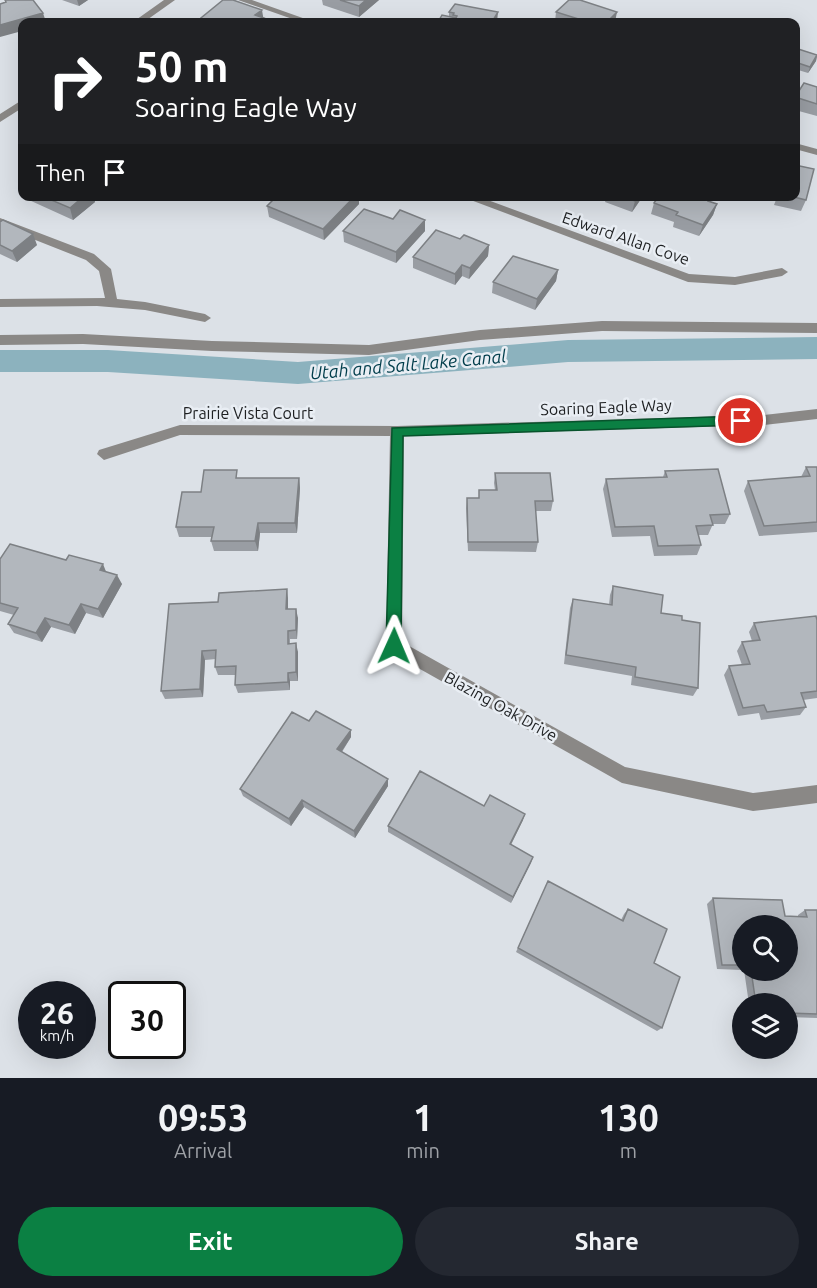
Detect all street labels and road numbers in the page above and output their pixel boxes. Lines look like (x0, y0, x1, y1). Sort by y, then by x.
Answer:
street label: Edward Allan Cove (560, 208, 692, 268)
street label: Soaring Eagle Way (540, 396, 672, 418)
street label: Prairie Vista Court (183, 404, 314, 422)
street label: Blazing Oak Drive (442, 668, 560, 744)

